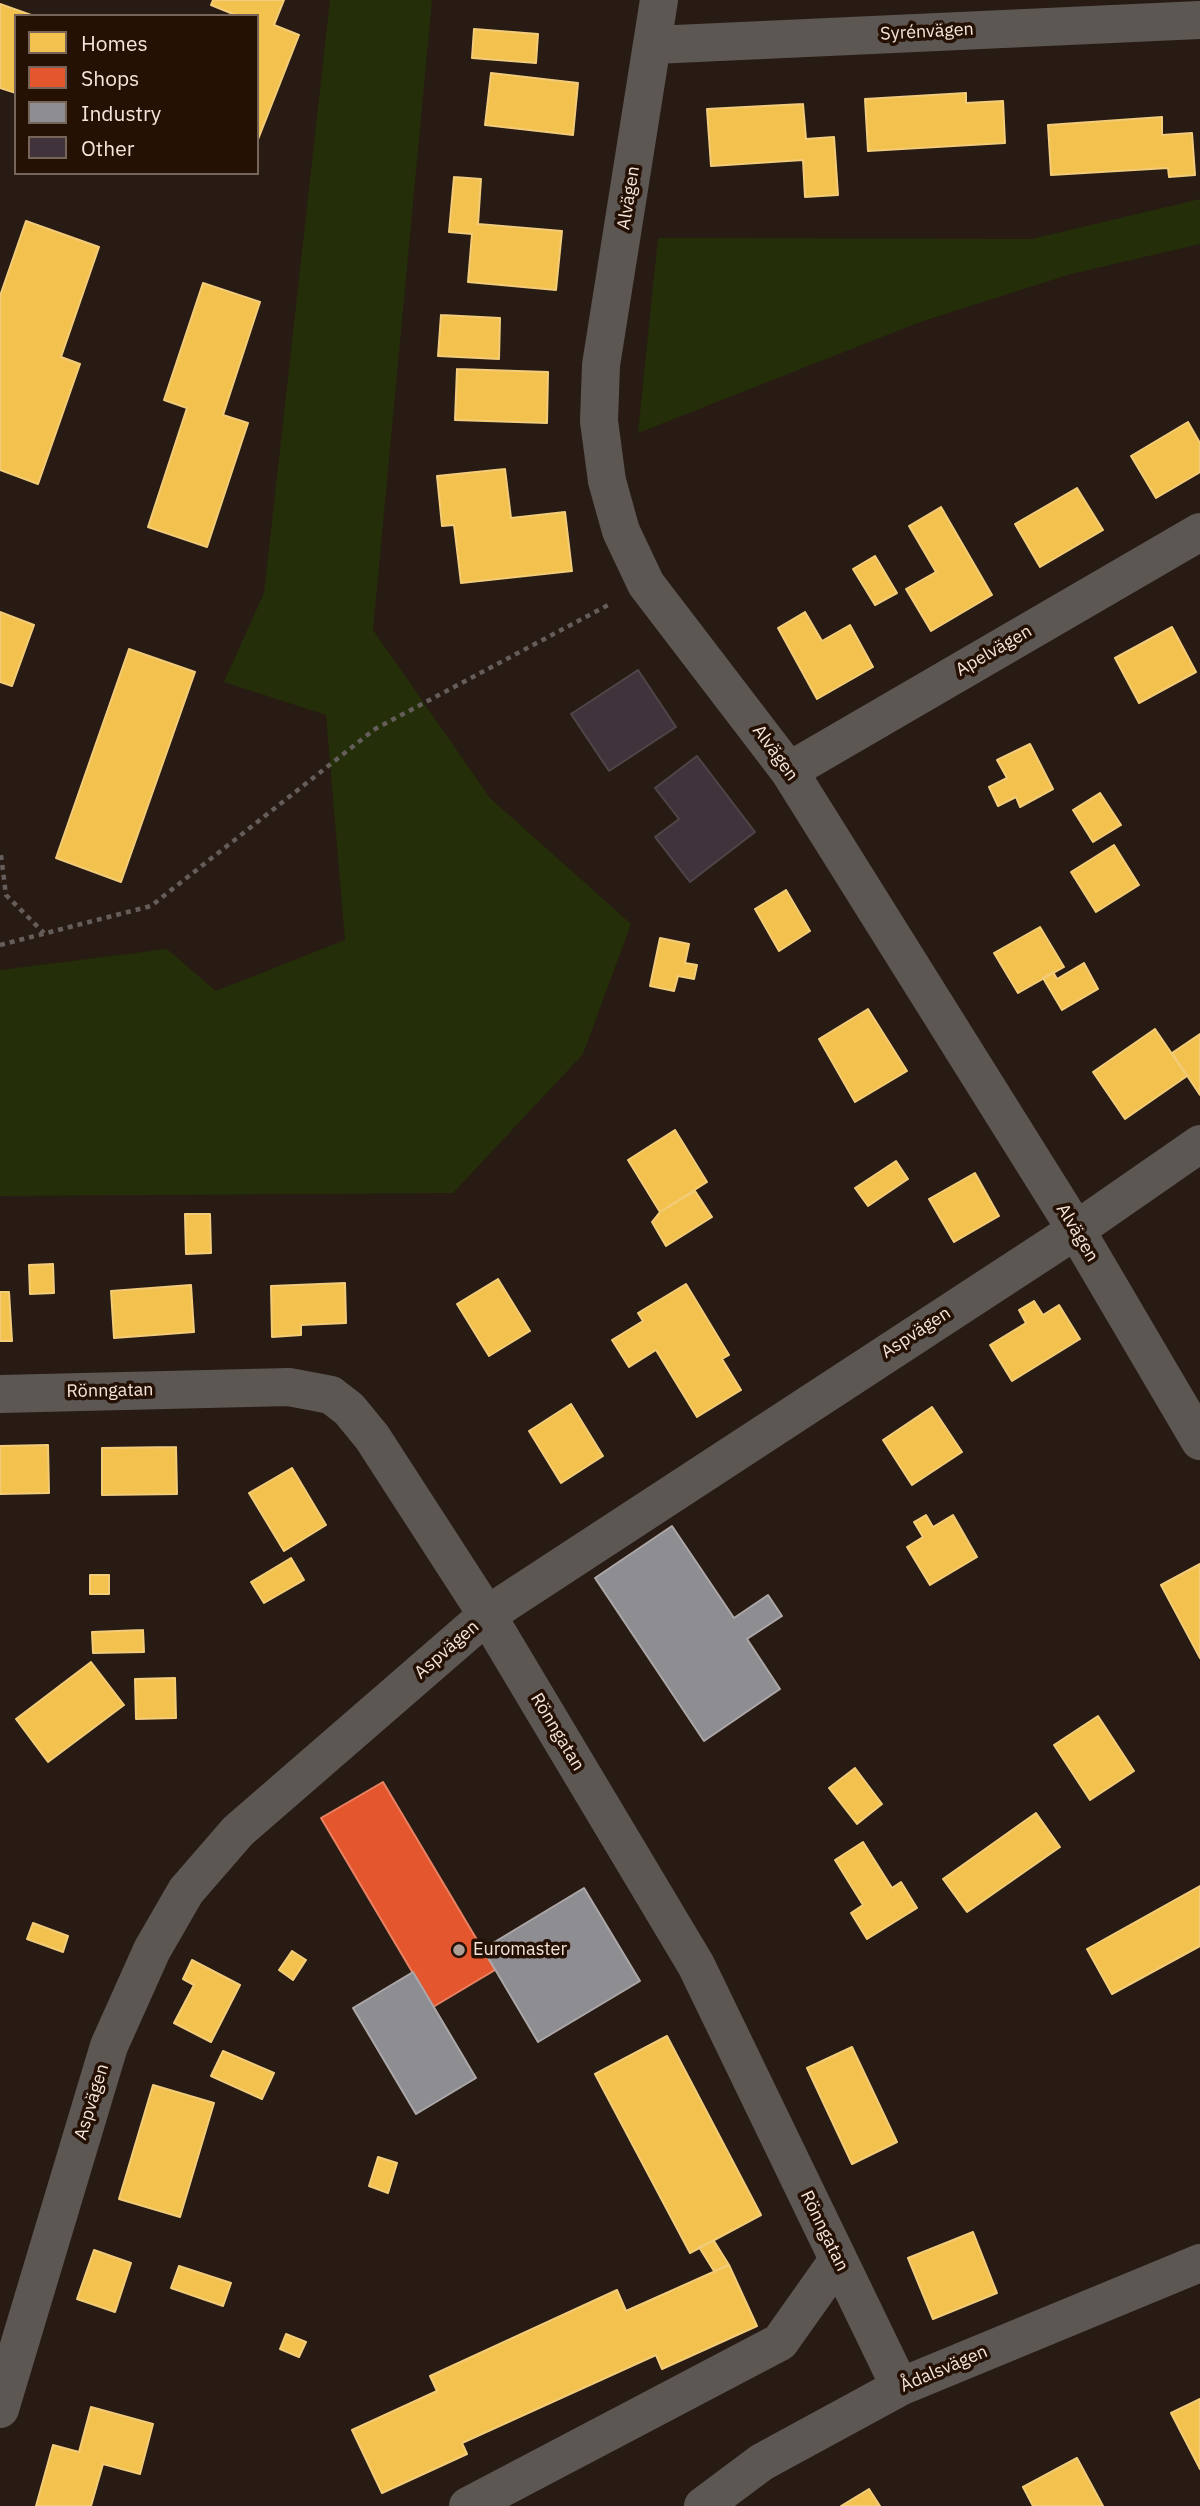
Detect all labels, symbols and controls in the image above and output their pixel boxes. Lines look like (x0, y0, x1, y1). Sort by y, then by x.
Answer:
legend (14, 14, 259, 175)
street label: Syrénvägen (880, 19, 974, 45)
text: Homes (81, 29, 148, 57)
text: Shops (81, 64, 139, 92)
text: Industry (81, 99, 161, 127)
text: Other (81, 134, 134, 162)
street label: Alvägen (613, 165, 645, 231)
street label: Apelvägen (952, 621, 1036, 681)
street label: Alvägen (747, 721, 803, 785)
street label: Alvägen (1051, 1200, 1103, 1266)
street label: Aspvägen (877, 1303, 955, 1363)
street label: Rönngatan (66, 1379, 154, 1403)
street label: Aspvägen (410, 1616, 484, 1684)
street label: Rönngatan (525, 1689, 589, 1775)
place label: Euromaster (473, 1939, 567, 1961)
marker: Euromaster (451, 1942, 467, 1958)
street label: Aspvägen (70, 2061, 114, 2143)
street label: Rönngatan (795, 2187, 853, 2275)
street label: Ådalsvägen (897, 2341, 991, 2397)

